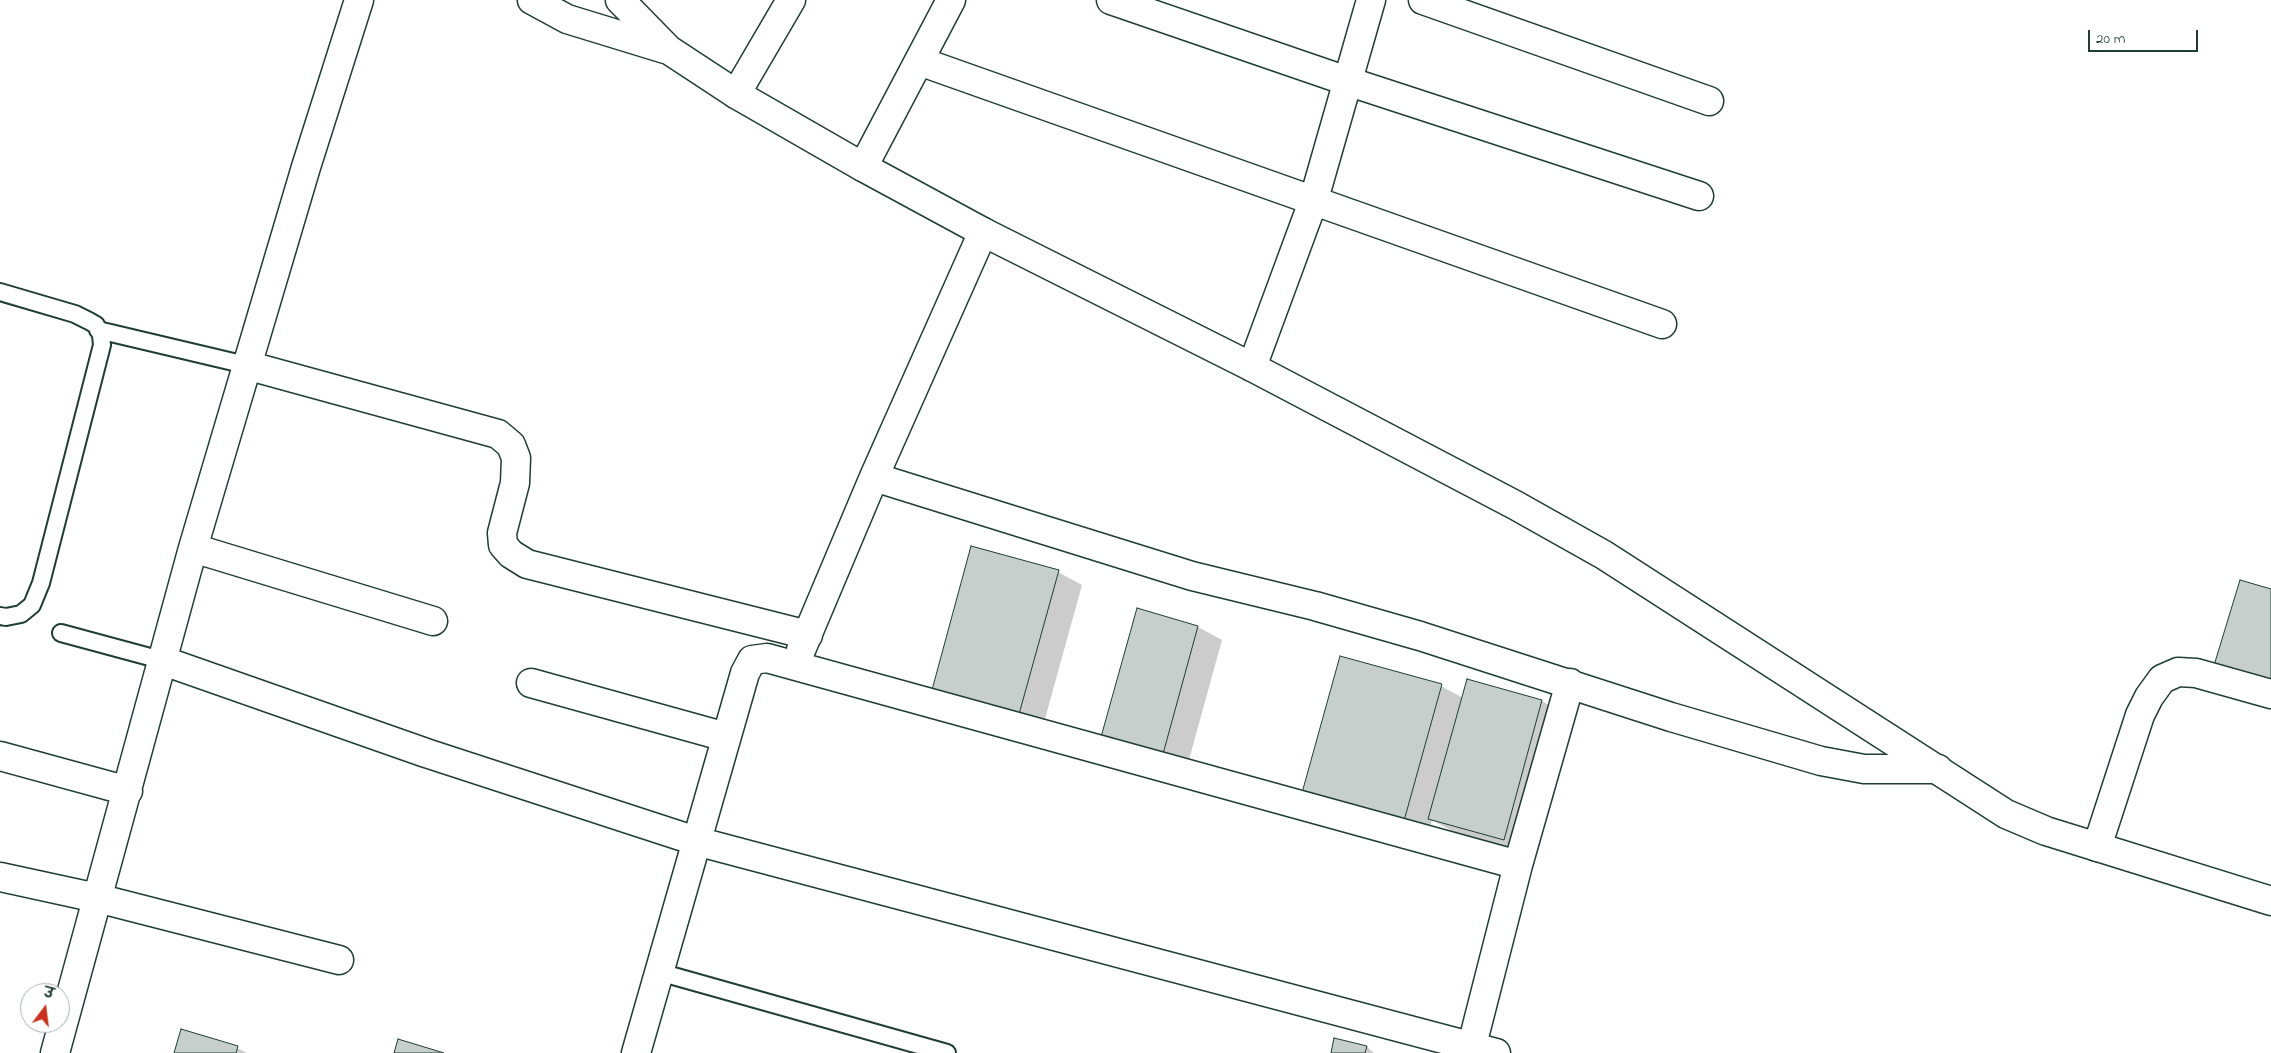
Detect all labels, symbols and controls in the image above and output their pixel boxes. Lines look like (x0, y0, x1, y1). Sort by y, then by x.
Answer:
scale bar (2091, 20, 2201, 52)
text: 20 m (2096, 28, 2125, 50)
north arrow (20, 983, 70, 1033)
text: उ (42, 983, 56, 1005)

